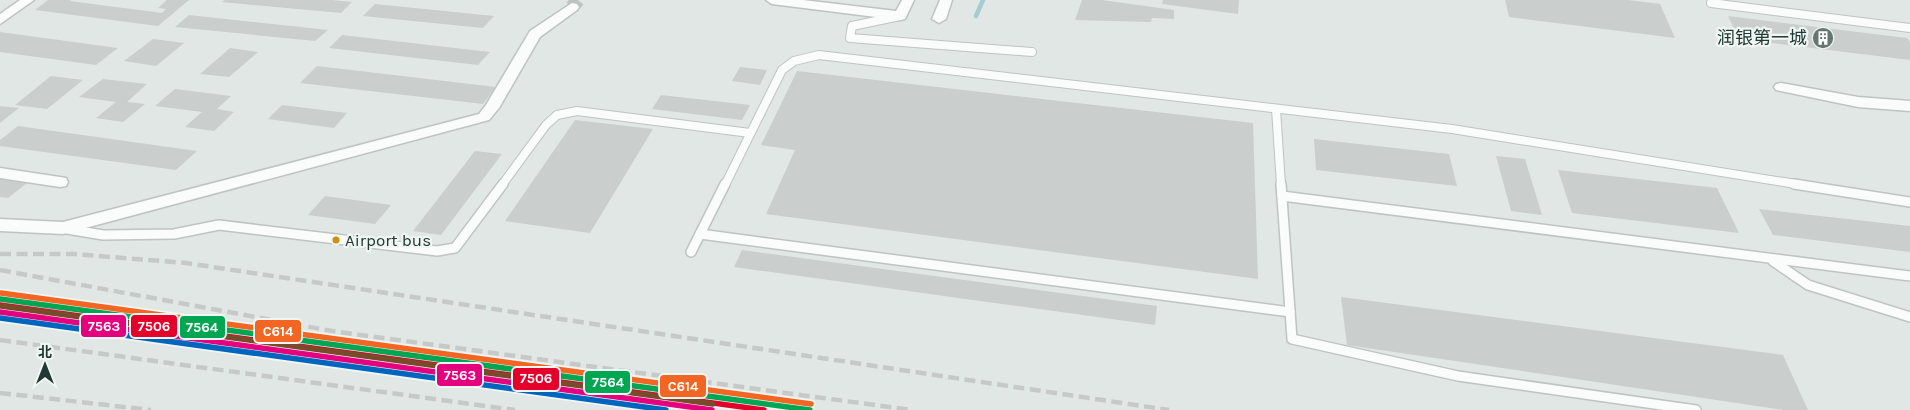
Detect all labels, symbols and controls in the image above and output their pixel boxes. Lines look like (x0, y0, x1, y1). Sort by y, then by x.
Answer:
building icon: 润银第一城 (1811, 26, 1835, 50)
place label: 润银第一城 (1717, 27, 1807, 49)
place label: Airport bus (345, 230, 431, 250)
marker: Airport bus (331, 235, 341, 245)
line badge: 7563 (80, 314, 127, 338)
line badge: 7506 (130, 314, 178, 338)
line badge: 7564 (179, 315, 226, 339)
text: 7563 (88, 318, 120, 335)
text: 7506 (138, 318, 170, 335)
text: 7564 (186, 319, 219, 336)
line badge: C614 (254, 319, 302, 343)
text: C614 (263, 323, 294, 340)
north arrow (20, 340, 70, 390)
text: 北 (38, 344, 52, 361)
line badge: 7563 (436, 363, 483, 387)
text: 7563 (444, 367, 476, 384)
line badge: 7506 (512, 367, 560, 391)
text: 7506 (520, 370, 552, 387)
line badge: 7564 (584, 370, 631, 394)
text: 7564 (592, 374, 625, 391)
line badge: C614 (659, 374, 707, 398)
text: C614 (668, 378, 699, 395)

